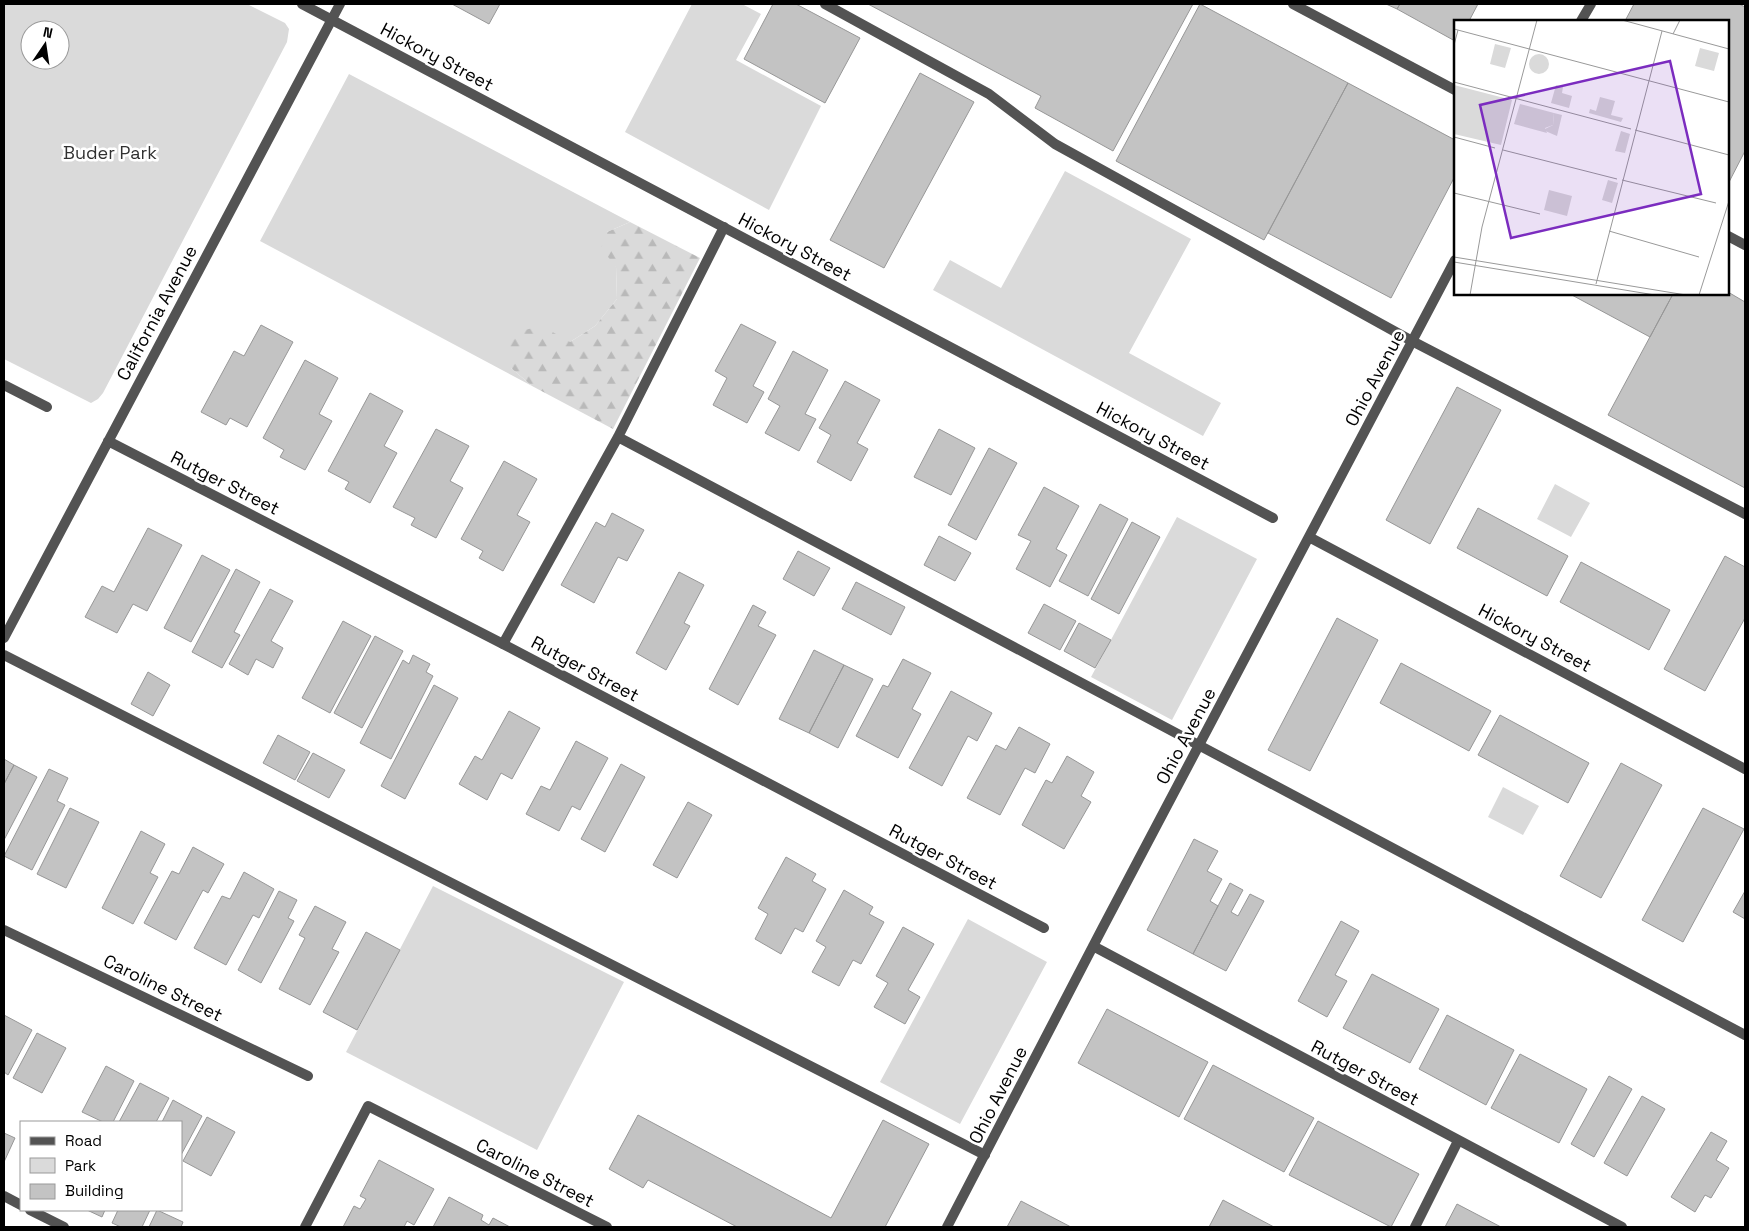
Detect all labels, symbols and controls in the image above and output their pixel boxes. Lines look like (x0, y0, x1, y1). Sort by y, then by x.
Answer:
street label: Hickory Street (377, 17, 498, 96)
north arrow (20, 20, 70, 70)
inset map (1454, 20, 1729, 295)
text: N (41, 23, 55, 42)
park label: Buder Park (63, 141, 157, 164)
street label: Hickory Street (735, 207, 856, 286)
street label: California Avenue (111, 241, 202, 384)
street label: Ohio Avenue (1339, 325, 1410, 430)
street label: Hickory Street (1093, 396, 1214, 475)
street label: Rutger Street (167, 445, 283, 520)
street label: Hickory Street (1475, 598, 1596, 677)
street label: Rutger Street (527, 630, 643, 707)
street label: Ohio Avenue (1150, 683, 1221, 788)
street label: Rutger Street (885, 818, 1001, 895)
street label: Caroline Street (100, 949, 227, 1026)
street label: Rutger Street (1307, 1034, 1423, 1111)
street label: Ohio Avenue (963, 1042, 1032, 1147)
legend (20, 1121, 182, 1211)
text: Road (65, 1131, 102, 1150)
street label: Caroline Street (472, 1133, 598, 1212)
text: Park (65, 1156, 96, 1175)
text: Building (65, 1181, 124, 1200)

